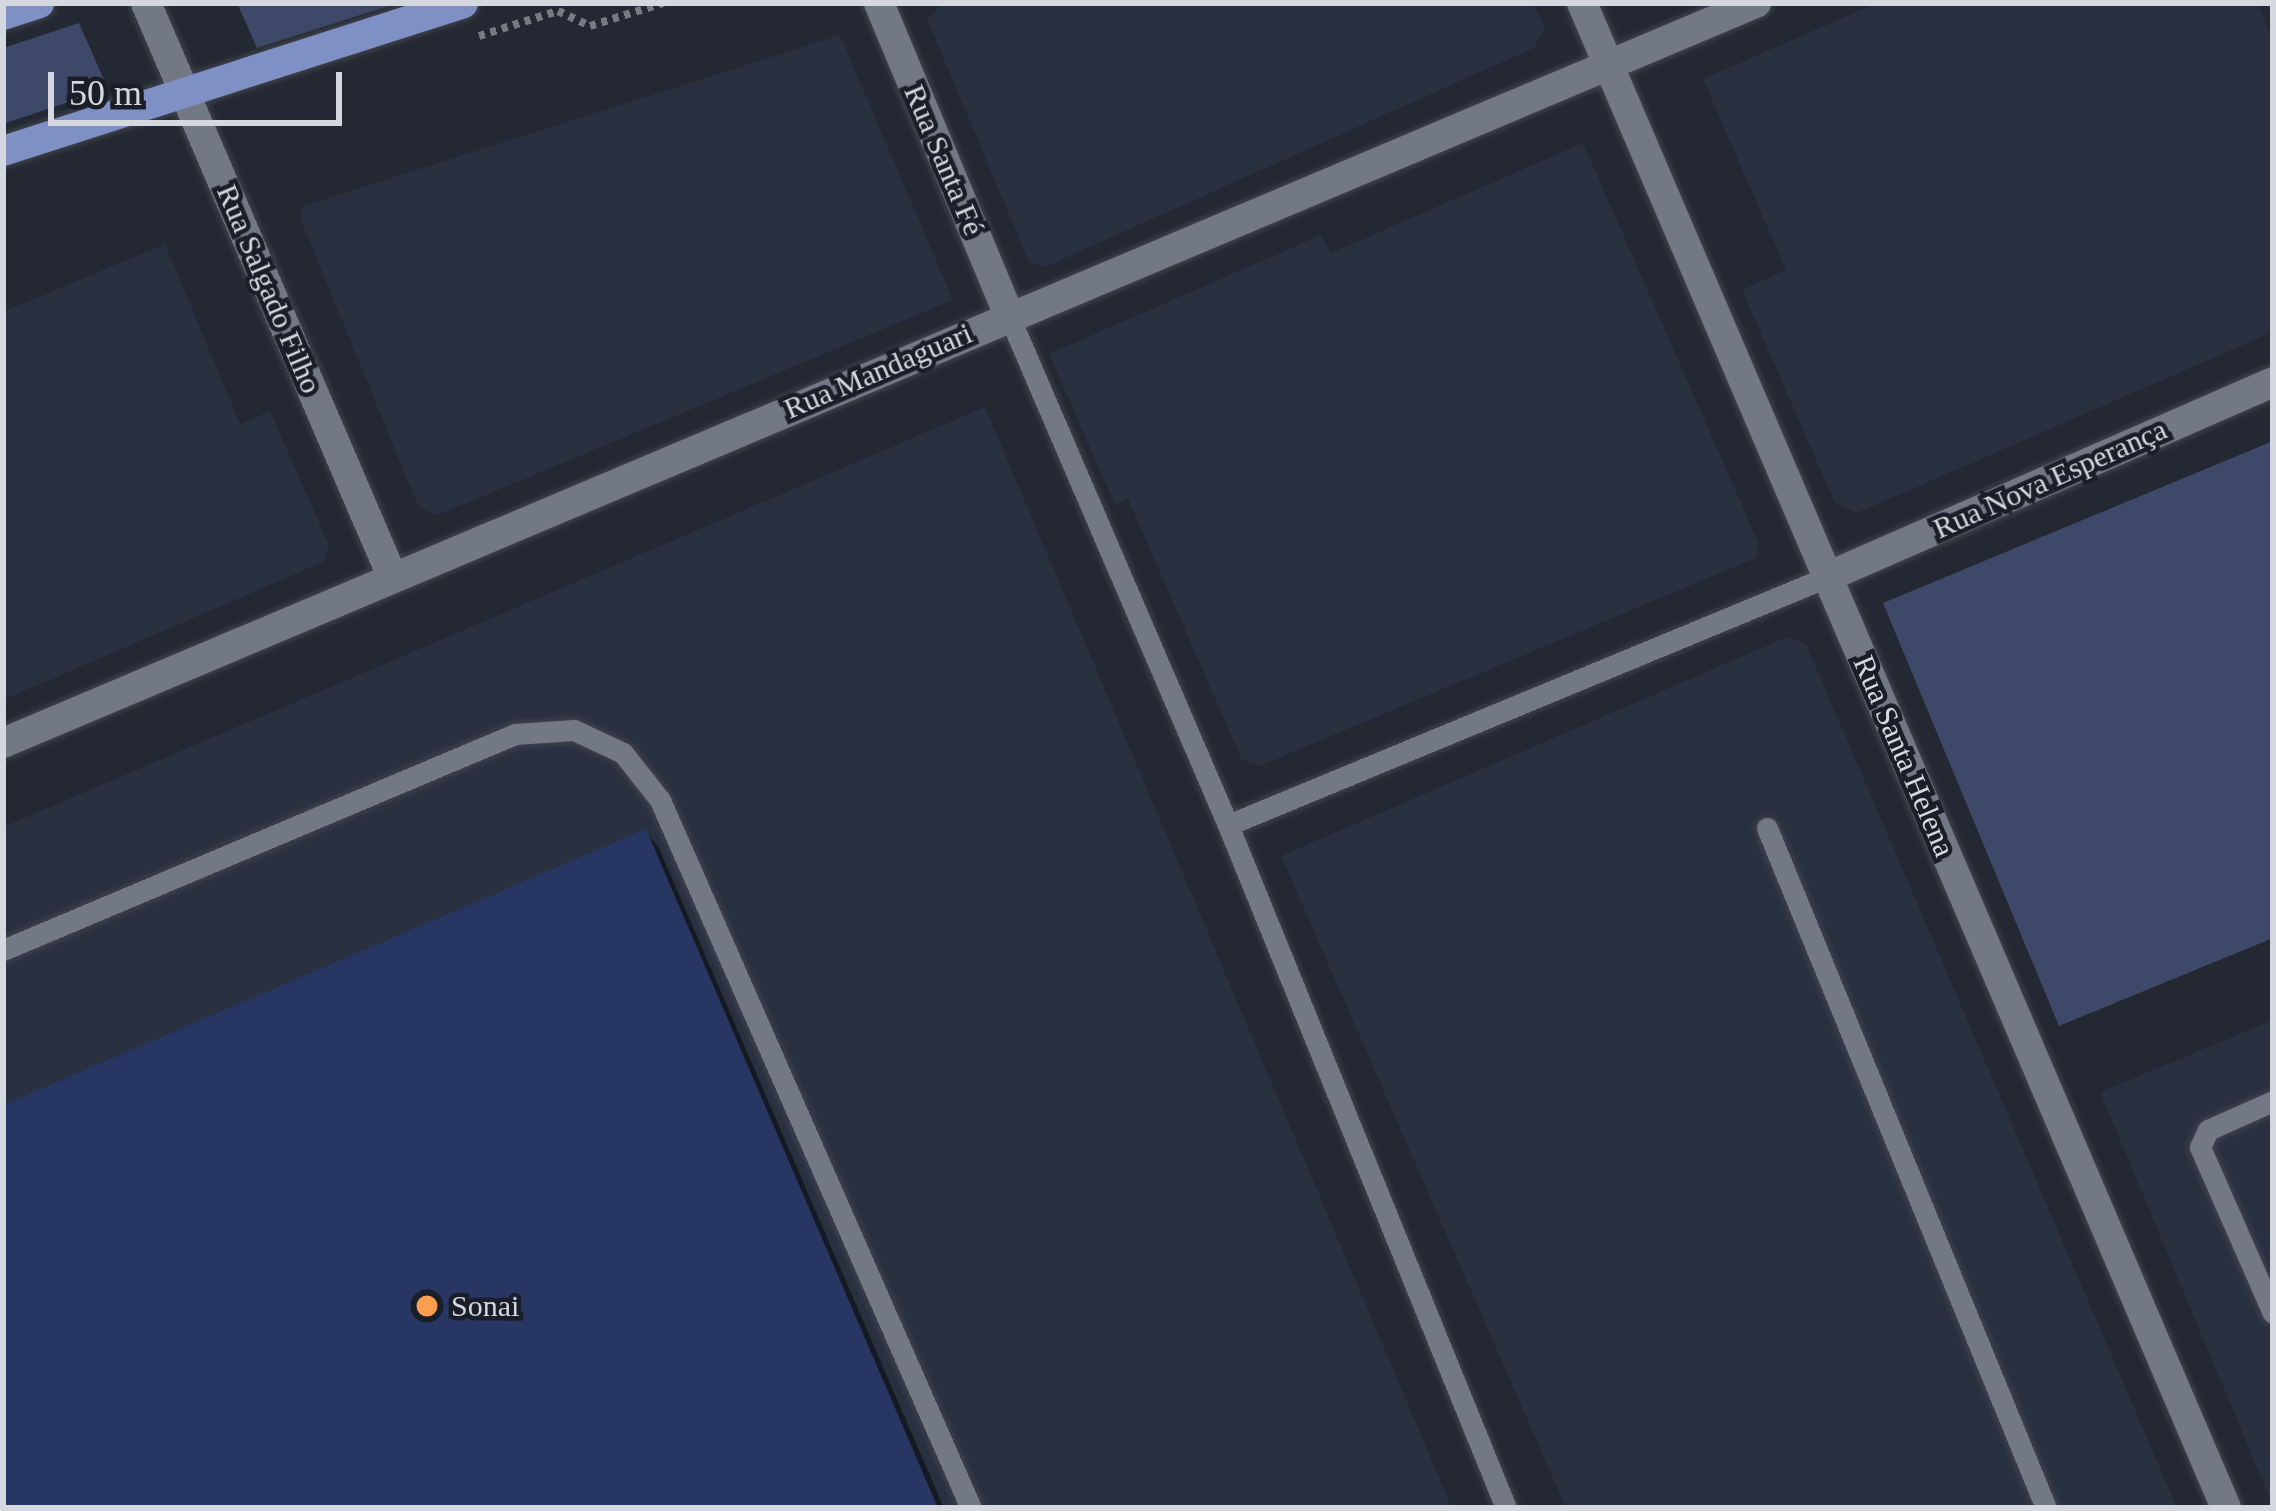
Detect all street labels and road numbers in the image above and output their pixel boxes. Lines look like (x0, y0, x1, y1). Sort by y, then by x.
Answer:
street label: Rua Santa Fé (896, 79, 992, 241)
street label: Rua Salgado Filho (209, 179, 329, 399)
street label: Rua Mandaguari (779, 315, 977, 427)
street label: Rua Nova Esperança (1928, 411, 2172, 547)
street label: Rua Santa Helena (1845, 650, 1963, 862)

